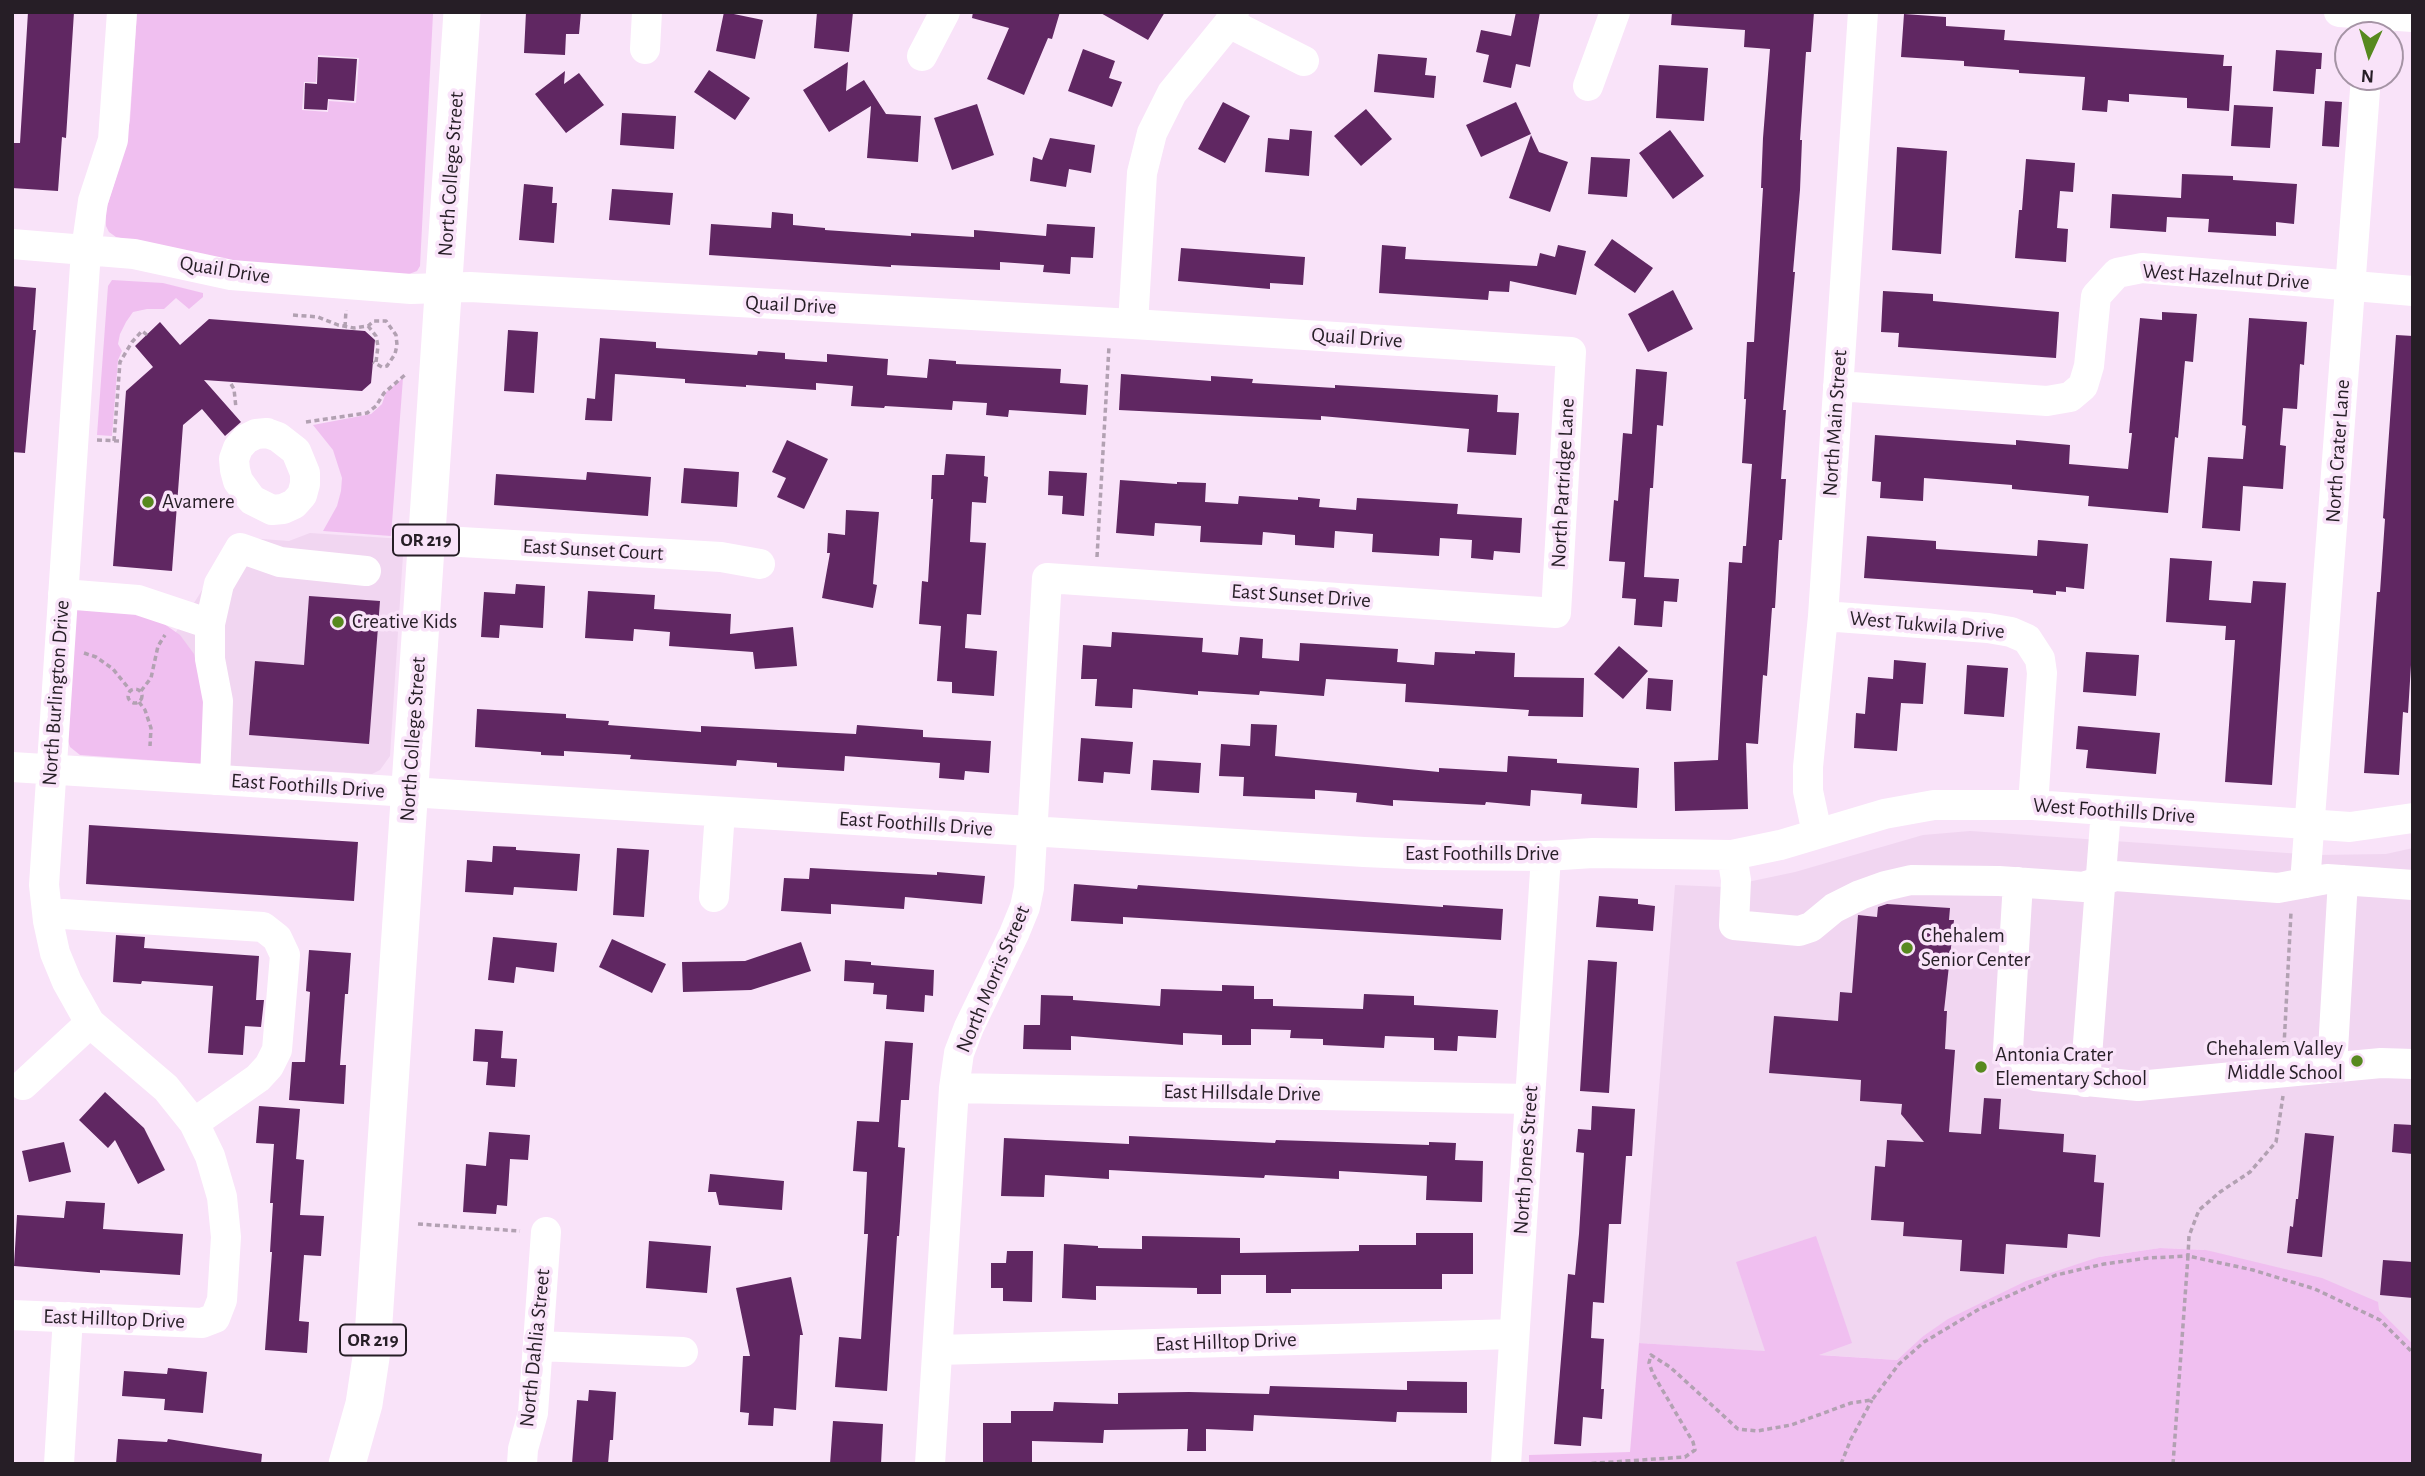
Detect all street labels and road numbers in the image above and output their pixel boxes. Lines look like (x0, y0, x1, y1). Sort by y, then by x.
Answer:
street label: North College Street (433, 91, 469, 257)
street label: Quail Drive (178, 250, 272, 290)
street label: West Hazelnut Drive (2141, 259, 2311, 295)
street label: Quail Drive (745, 290, 837, 320)
street label: Quail Drive (1311, 322, 1403, 354)
street label: North Main Street (1817, 349, 1853, 497)
street label: North Crater Lane (2320, 378, 2356, 524)
street label: North Partridge Lane (1546, 397, 1580, 569)
road number: OR 219 (393, 524, 459, 555)
street label: East Sunset Court (522, 534, 664, 566)
street label: East Sunset Drive (1230, 579, 1372, 613)
street label: North Burlington Drive (37, 599, 75, 787)
street label: West Tukwila Drive (1848, 606, 2006, 644)
street label: North College Street (395, 656, 431, 822)
street label: East Foothills Drive (230, 768, 386, 804)
street label: West Foothills Drive (2032, 793, 2196, 829)
street label: East Foothills Drive (838, 806, 994, 842)
street label: East Foothills Drive (1405, 841, 1559, 867)
street label: North Morris Street (951, 902, 1035, 1056)
street label: East Hillsdale Drive (1163, 1079, 1321, 1107)
street label: North Jones Street (1508, 1085, 1544, 1235)
street label: North Dahlia Street (514, 1268, 556, 1428)
street label: East Hilltop Drive (43, 1304, 185, 1334)
road number: OR 219 (340, 1324, 406, 1356)
street label: East Hilltop Drive (1155, 1327, 1297, 1357)

